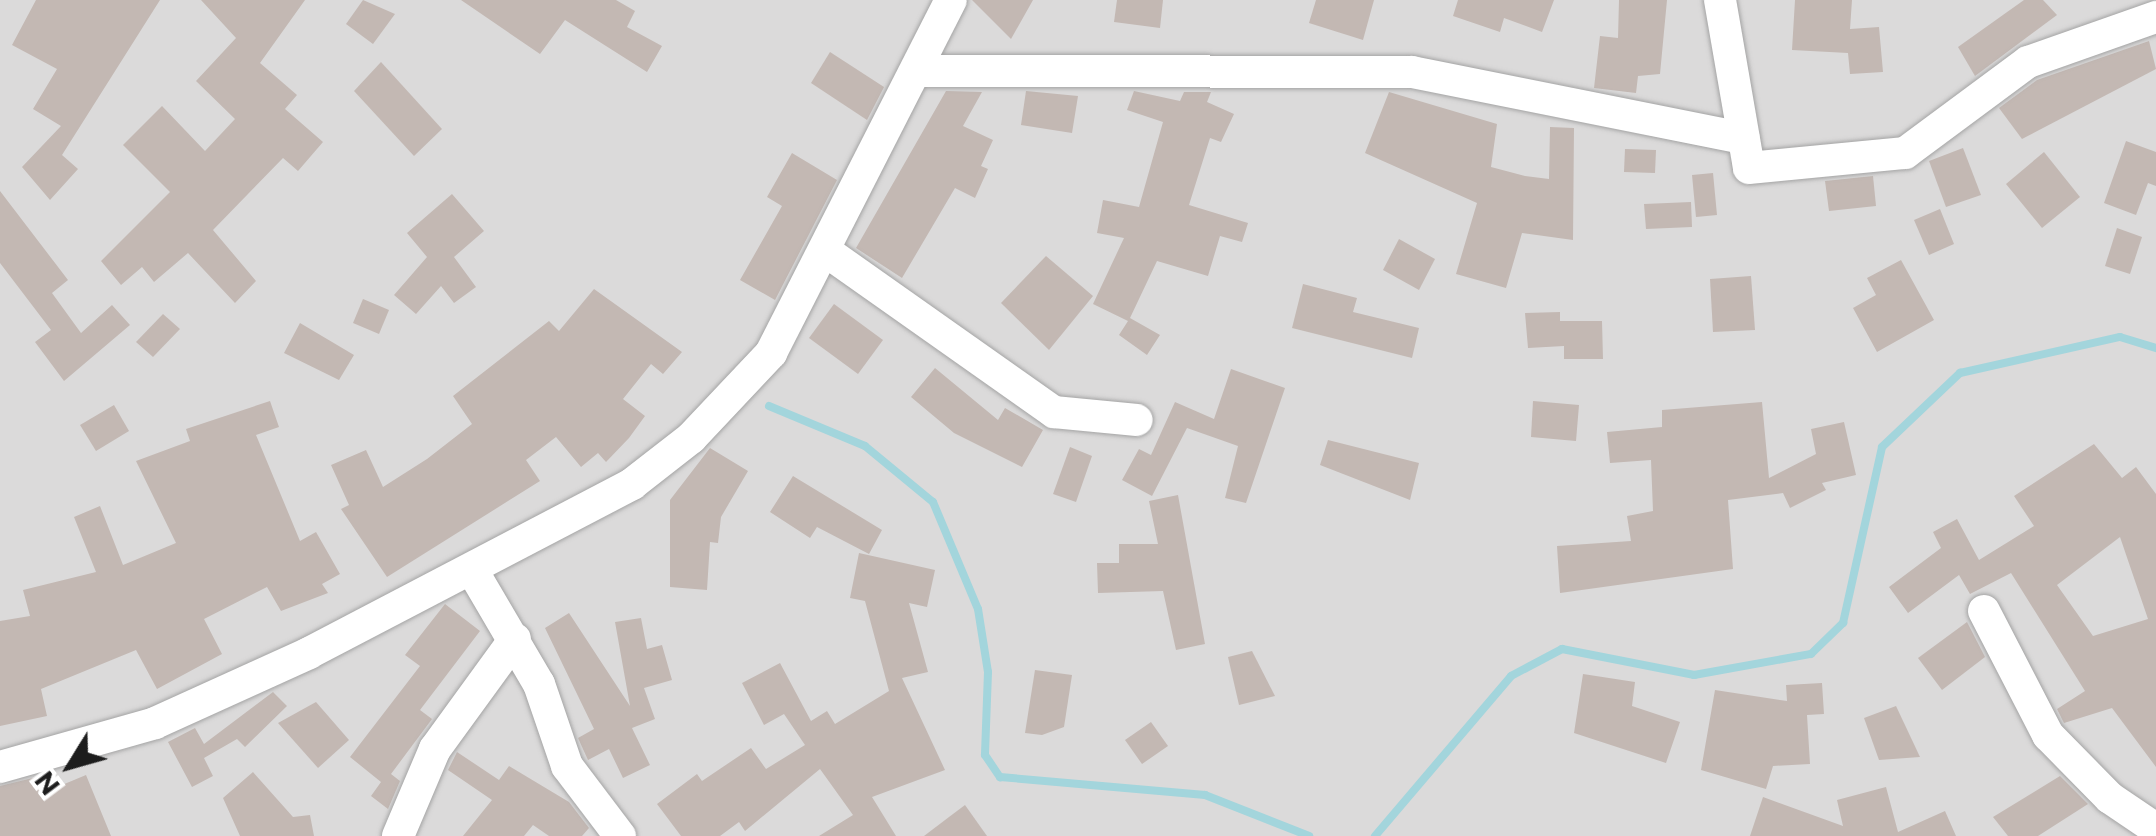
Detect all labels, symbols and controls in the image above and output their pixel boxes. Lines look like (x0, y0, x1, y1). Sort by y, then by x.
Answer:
north arrow (20, 716, 120, 816)
text: N (26, 765, 66, 803)

